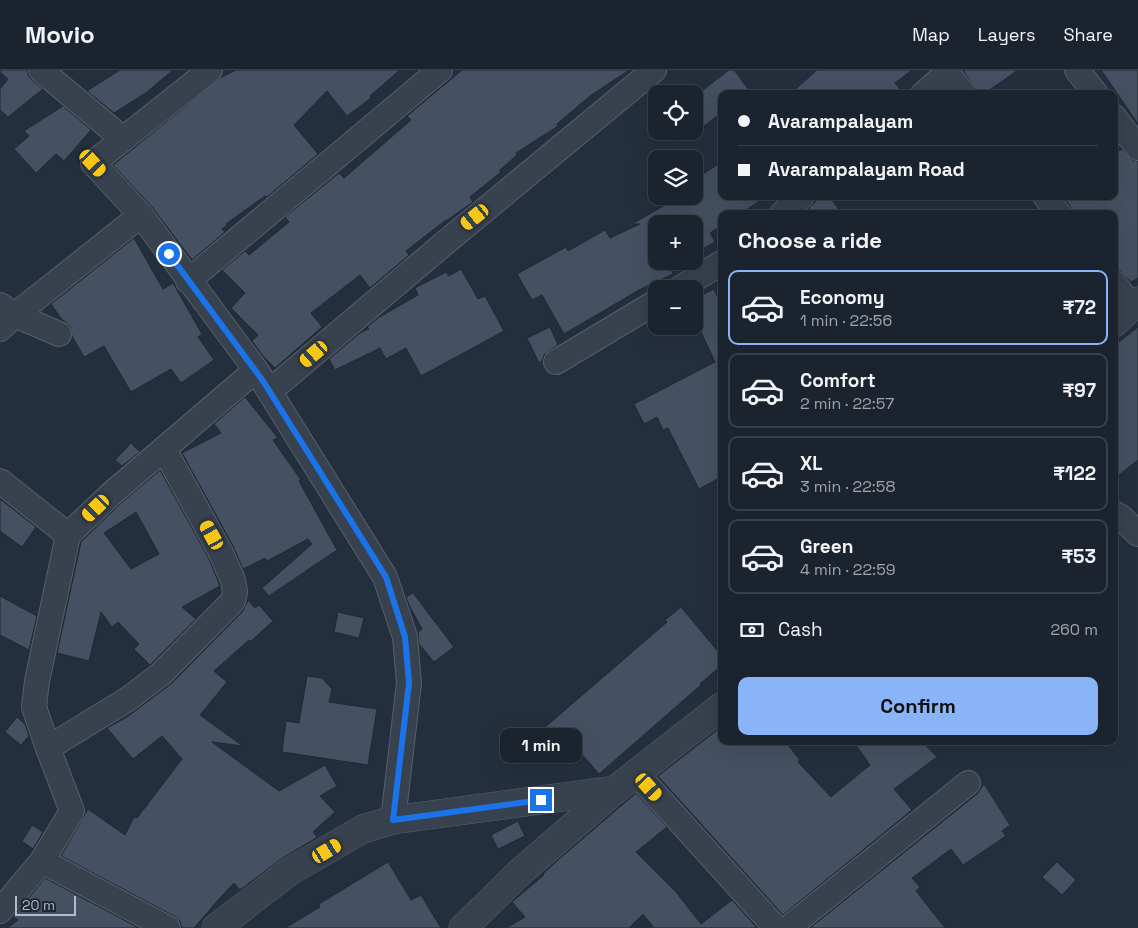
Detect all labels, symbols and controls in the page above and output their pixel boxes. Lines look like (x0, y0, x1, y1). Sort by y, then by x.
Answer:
text: Movio (25, 19, 95, 50)
text: Map (912, 23, 950, 46)
text: Layers (978, 23, 1035, 46)
text: Share (1063, 23, 1113, 46)
map controls (648, 85, 703, 335)
button: locate (648, 85, 703, 140)
text: Avarampalayam (768, 109, 913, 134)
car (77, 147, 108, 179)
button: layers (648, 150, 703, 205)
text: Avarampalayam Road (768, 157, 965, 182)
car (458, 202, 491, 232)
button: + (648, 215, 703, 270)
text: Choose a ride (738, 226, 882, 254)
route start (158, 243, 180, 265)
button: − (648, 280, 703, 335)
icon: car (740, 285, 785, 330)
text: Economy (800, 285, 884, 310)
text: ₹72 (1062, 295, 1096, 320)
text: 1 min · 22:56 (800, 310, 892, 331)
car (297, 338, 330, 370)
icon: car (740, 368, 785, 413)
text: Comfort (800, 368, 876, 393)
text: ₹97 (1062, 378, 1096, 403)
text: 2 min · 22:57 (800, 393, 894, 414)
icon: car (740, 451, 785, 496)
text: XL (800, 451, 823, 476)
text: ₹122 (1053, 461, 1096, 486)
text: 3 min · 22:58 (800, 476, 895, 497)
car (79, 492, 112, 524)
car (198, 518, 225, 552)
icon: car (740, 534, 785, 579)
text: Green (800, 534, 853, 559)
text: ₹53 (1061, 544, 1096, 569)
text: 4 min · 22:59 (800, 559, 896, 580)
icon: cash (738, 616, 766, 644)
text: Cash (778, 617, 823, 642)
text: 260 m (1050, 619, 1098, 640)
button: Confirm (738, 677, 1098, 735)
callout: 1 min (500, 728, 582, 762)
text: 1 min (521, 735, 561, 756)
car (633, 771, 664, 803)
route end (530, 789, 552, 811)
car (310, 837, 343, 865)
scale bar (15, 893, 76, 916)
text: 20 m (22, 896, 55, 914)

